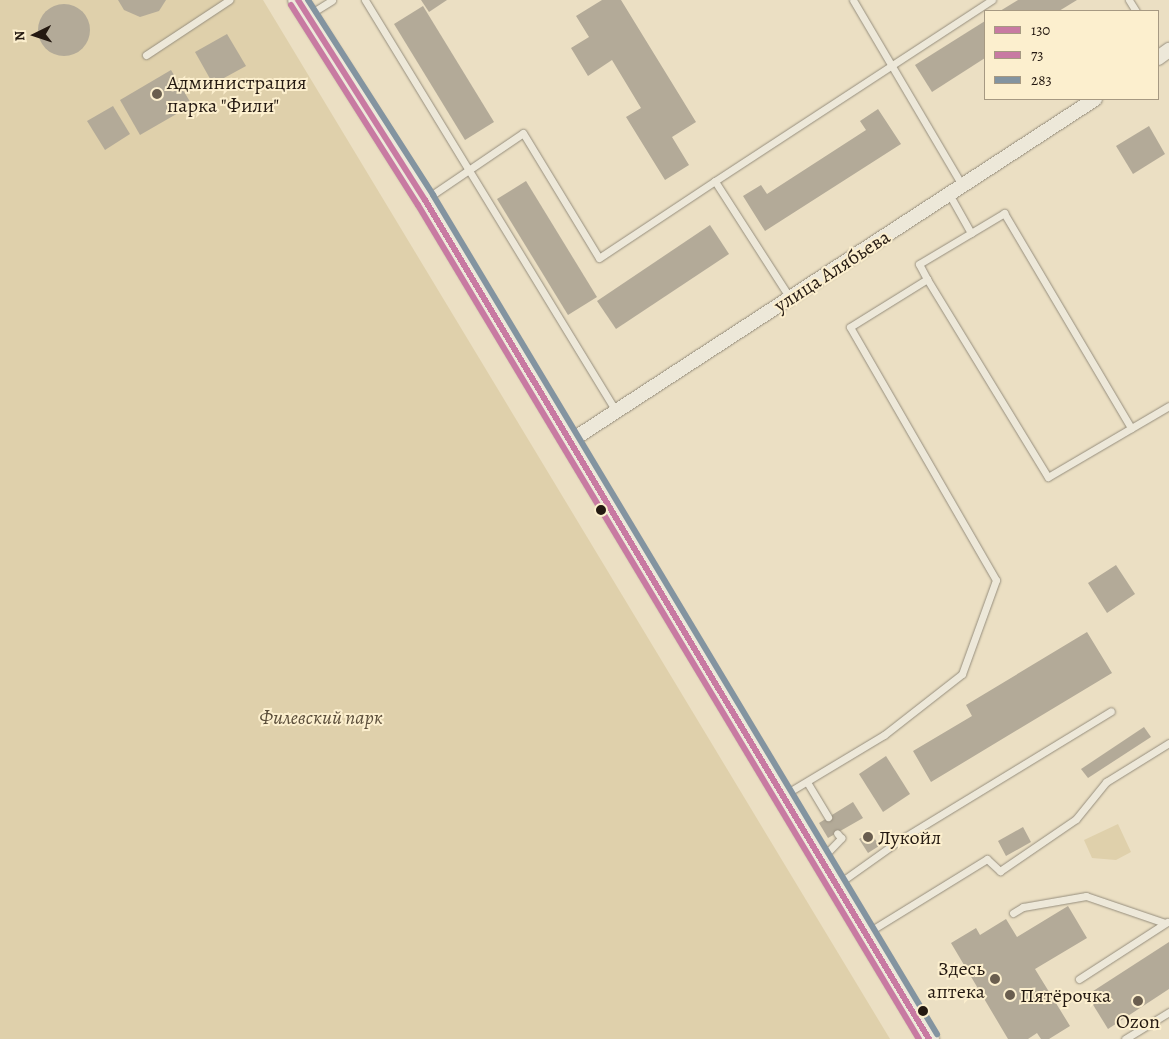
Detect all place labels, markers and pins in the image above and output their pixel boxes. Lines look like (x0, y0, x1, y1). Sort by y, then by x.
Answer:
place label: Администрация парка "Фили" (167, 70, 307, 117)
marker: Администрация парка "Фили" (151, 88, 163, 100)
unlabelled marker (596, 505, 606, 515)
place label: Лукойл (878, 825, 941, 849)
marker: Лукойл (862, 831, 874, 843)
place label: Здесь аптека (927, 956, 985, 1003)
marker: Здесь аптека (989, 973, 1001, 985)
place label: Пятёрочка (1020, 983, 1111, 1007)
marker: Пятёрочка (1004, 989, 1016, 1001)
marker: Ozon (1132, 995, 1144, 1007)
unlabelled marker (918, 1006, 928, 1016)
place label: Ozon (1116, 1009, 1160, 1033)

